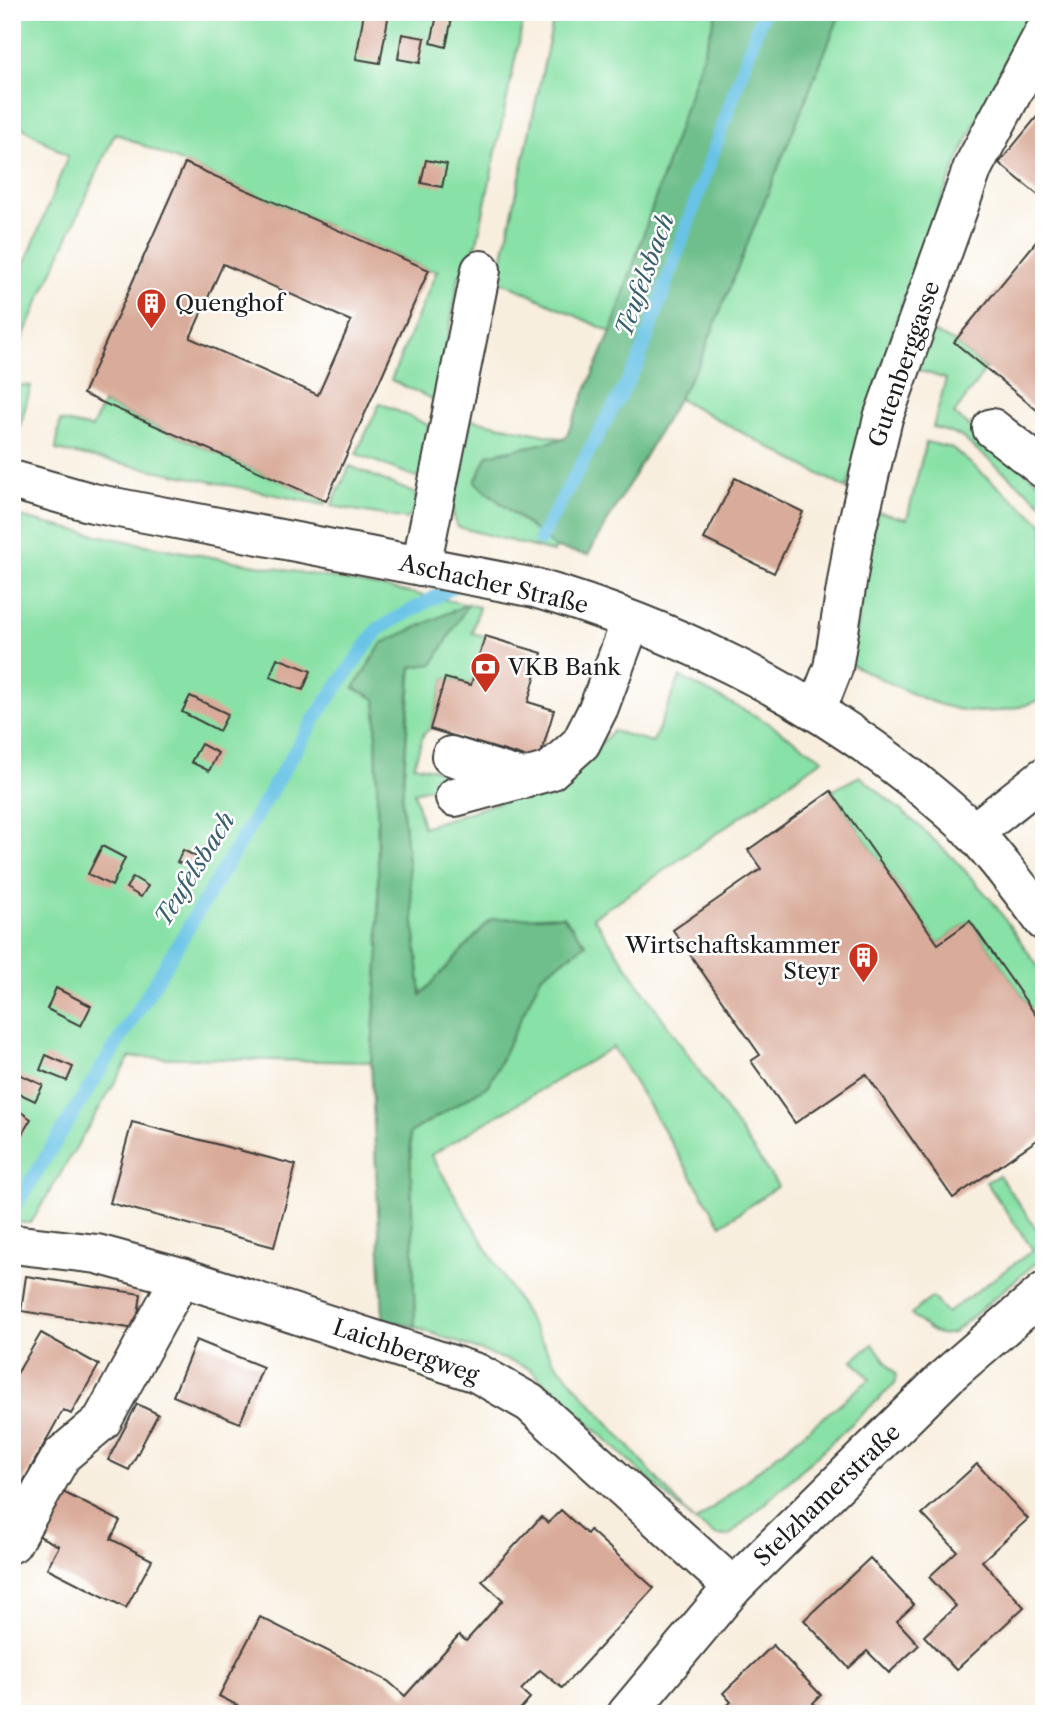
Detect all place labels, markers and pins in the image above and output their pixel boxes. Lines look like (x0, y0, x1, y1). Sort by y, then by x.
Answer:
building icon: Quenghof (135, 286, 169, 330)
place label: Quenghof (175, 289, 287, 317)
bank icon: VKB Bank (468, 650, 502, 694)
place label: VKB Bank (507, 653, 622, 681)
place label: Wirtschaftskammer Steyr (624, 931, 840, 985)
building icon: Wirtschaftskammer Steyr (846, 941, 880, 985)

